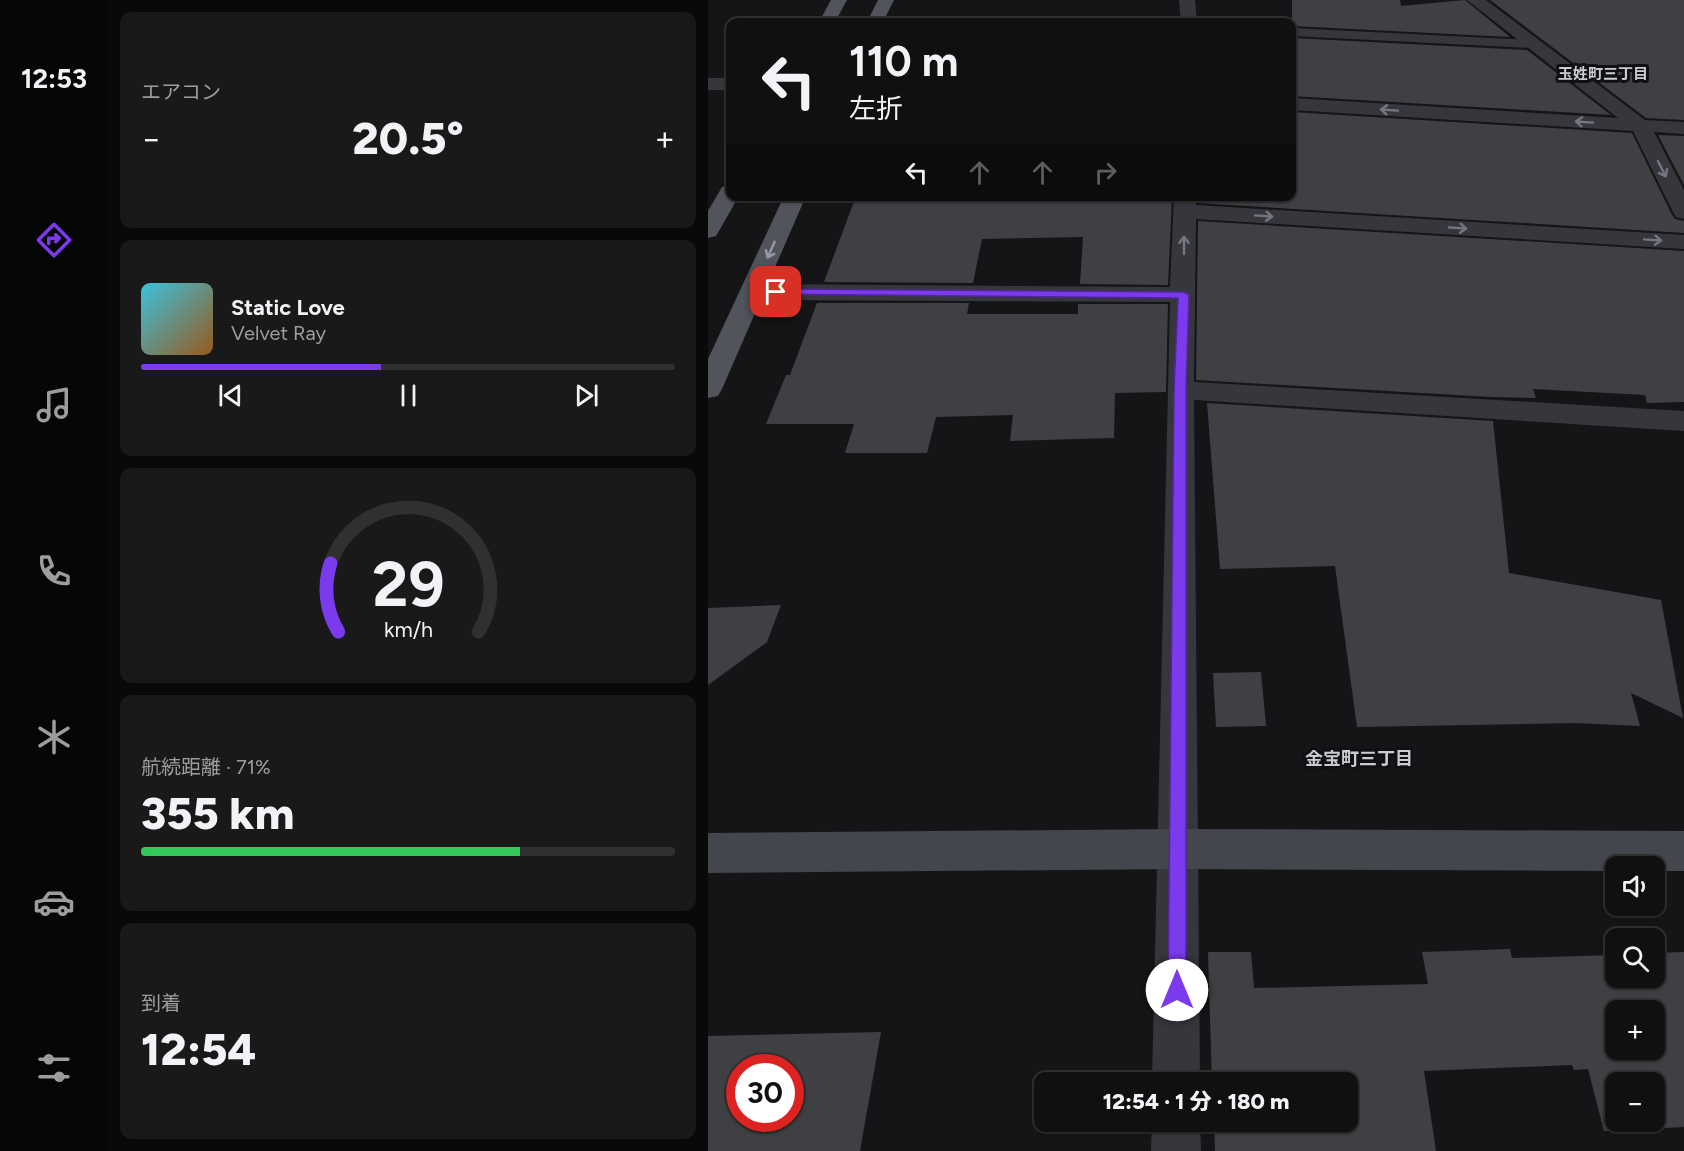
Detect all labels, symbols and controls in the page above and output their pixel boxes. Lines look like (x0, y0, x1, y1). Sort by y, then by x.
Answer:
text: 110 m (849, 36, 958, 87)
icon: left (750, 42, 828, 120)
text: 12:53 (21, 62, 87, 95)
district label: 玉姓町三丁目 (1558, 65, 1648, 83)
text: エアコン (141, 80, 221, 104)
text: 左折 (849, 92, 903, 125)
one-way arrow (1380, 104, 1400, 115)
text: 20.5° (352, 111, 464, 165)
one-way arrow (1574, 117, 1594, 128)
text: − (141, 119, 162, 158)
text: + (654, 119, 675, 158)
icon: left (900, 156, 933, 189)
icon: ahead (963, 156, 996, 189)
icon: ahead (1026, 156, 1059, 189)
icon: right (1089, 156, 1122, 189)
one-way arrow (1657, 160, 1669, 178)
one-way arrow (1253, 210, 1273, 221)
icon: directions (33, 219, 75, 261)
one-way arrow (1448, 222, 1468, 233)
one-way arrow (1642, 234, 1662, 245)
one-way arrow (1178, 235, 1190, 255)
one-way arrow (764, 240, 776, 258)
pin (750, 266, 801, 317)
icon: arrive (759, 275, 792, 308)
text: Static Love (231, 294, 345, 321)
text: Velvet Ray (231, 321, 326, 345)
icon: previous (214, 379, 247, 412)
icon: pause (392, 379, 425, 412)
icon: next (570, 379, 603, 412)
icon: music (33, 384, 75, 426)
text: 29 (372, 548, 444, 623)
icon: phone (33, 550, 75, 592)
text: km/h (384, 618, 432, 643)
icon: climate (33, 716, 75, 758)
district label: 金宝町三丁目 (1305, 748, 1413, 770)
text: 航続距離 · 71% (141, 755, 271, 779)
text: 355 km (141, 786, 294, 840)
map controls (1605, 856, 1665, 1132)
button: sound (1605, 856, 1665, 916)
icon: car (33, 881, 75, 923)
button: search (1605, 928, 1665, 988)
position arrow (1145, 958, 1209, 1022)
text: 到着 (141, 991, 181, 1015)
button: + (1605, 1000, 1665, 1060)
text: 12:54 (141, 1022, 256, 1076)
icon: filters (33, 1047, 75, 1089)
speed limit sign: 30 (726, 1054, 804, 1132)
button: − (1605, 1072, 1665, 1132)
text: 12:54 · 1 分 · 180 m (1103, 1088, 1289, 1115)

